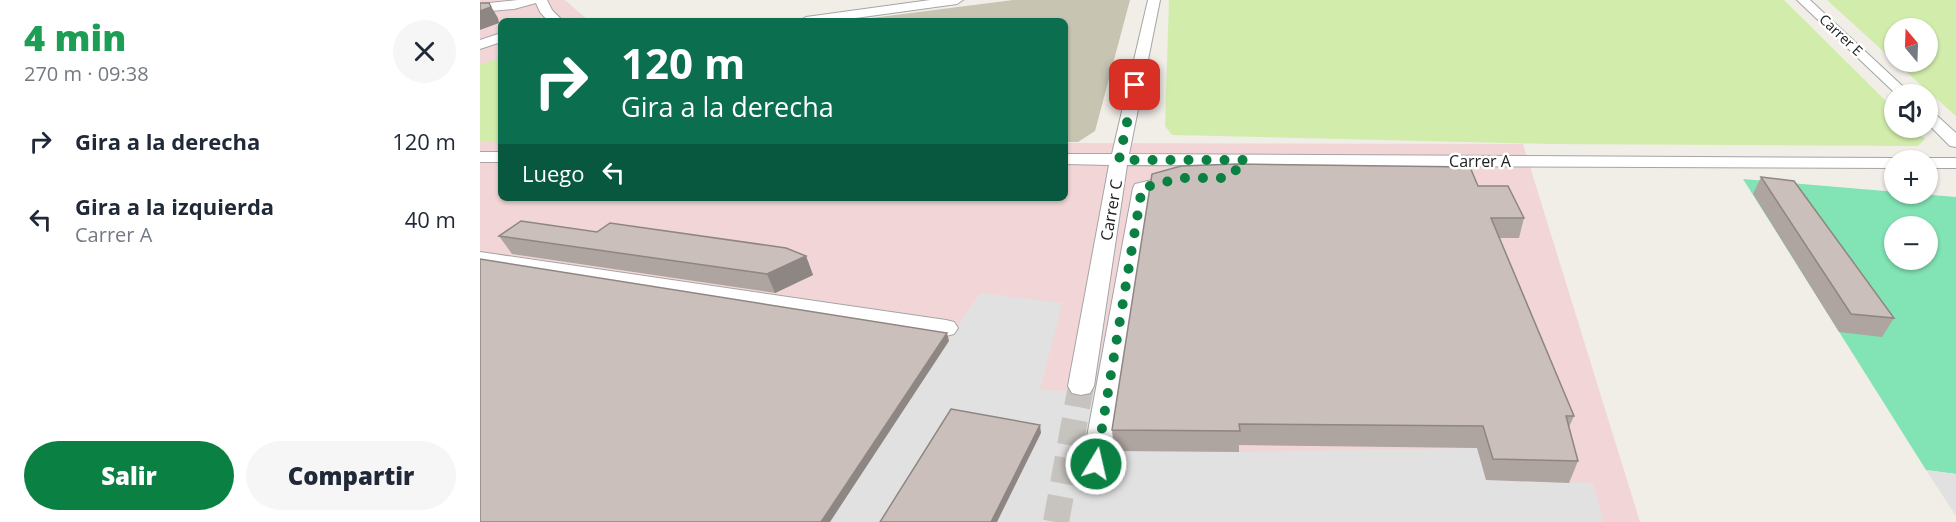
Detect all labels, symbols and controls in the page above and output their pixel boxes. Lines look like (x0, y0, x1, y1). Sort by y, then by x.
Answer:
street label: Carrer E (1815, 10, 1867, 60)
text: 4 min (24, 13, 126, 62)
north arrow (1884, 18, 1938, 72)
map controls (1884, 18, 1938, 270)
button: close (393, 20, 456, 83)
text: 120 m (621, 34, 745, 91)
icon: right (522, 42, 600, 120)
pin (1109, 59, 1160, 110)
text: 270 m · 09:38 (24, 60, 149, 87)
icon: arrive (1118, 68, 1151, 101)
button: sound (1884, 84, 1938, 138)
text: Gira a la derecha (621, 88, 834, 125)
icon: right (24, 125, 57, 158)
text: Gira a la derecha (75, 126, 260, 156)
text: 120 m (392, 126, 456, 156)
street label: Carrer A (1449, 150, 1512, 172)
button: + (1884, 150, 1938, 204)
icon: left (597, 156, 630, 189)
text: Luego (522, 158, 585, 188)
street label: Carrer C (1095, 178, 1127, 242)
text: Gira a la izquierda (75, 191, 274, 221)
icon: left (24, 203, 57, 236)
text: 40 m (405, 204, 456, 234)
button: − (1884, 216, 1938, 270)
text: Carrer A (75, 221, 152, 248)
position arrow (1064, 432, 1128, 496)
button: Salir (24, 441, 234, 510)
button: Compartir (246, 441, 456, 510)

